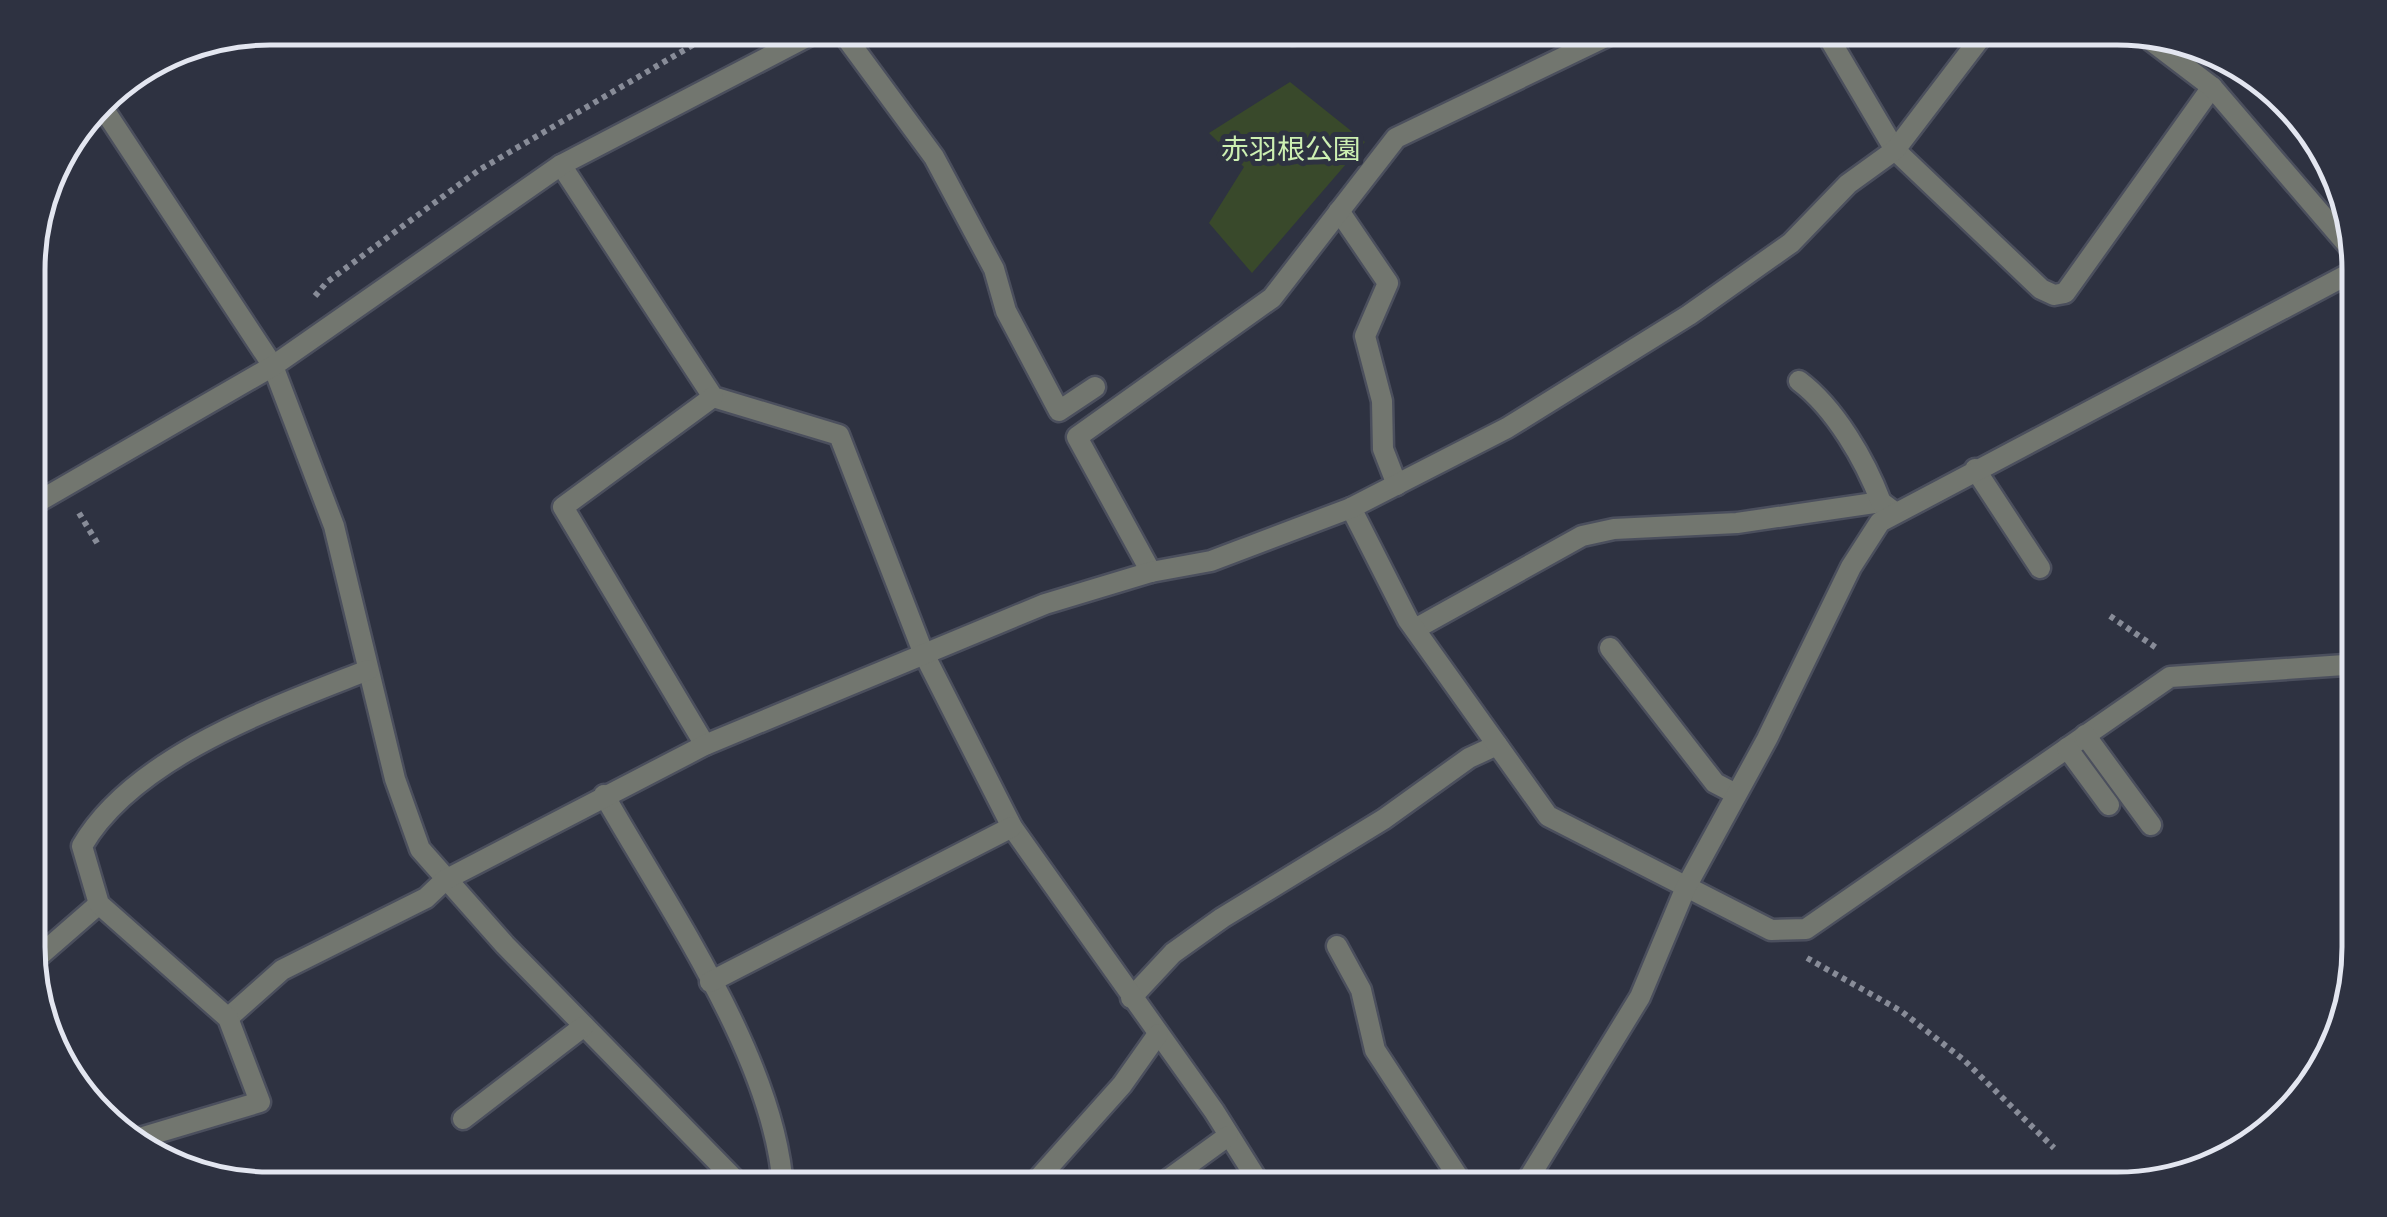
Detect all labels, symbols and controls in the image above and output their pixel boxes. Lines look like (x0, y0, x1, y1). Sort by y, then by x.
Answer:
park label: 赤羽根公園 (1221, 129, 1361, 167)

